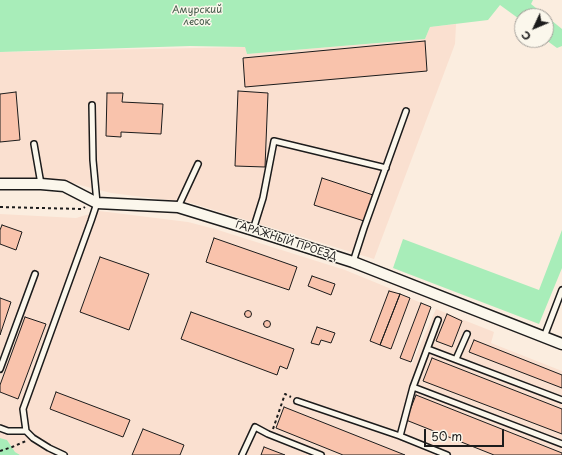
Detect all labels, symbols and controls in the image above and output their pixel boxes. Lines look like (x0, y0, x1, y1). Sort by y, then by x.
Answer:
park label: Амурский лесок (172, 4, 222, 28)
north arrow (514, 8, 554, 48)
text: С (517, 27, 535, 45)
street label: ГАРАЖНЫЙ ПРОЕЗД (234, 219, 338, 263)
scale bar (426, 421, 506, 447)
text: 50 m (431, 427, 462, 445)

